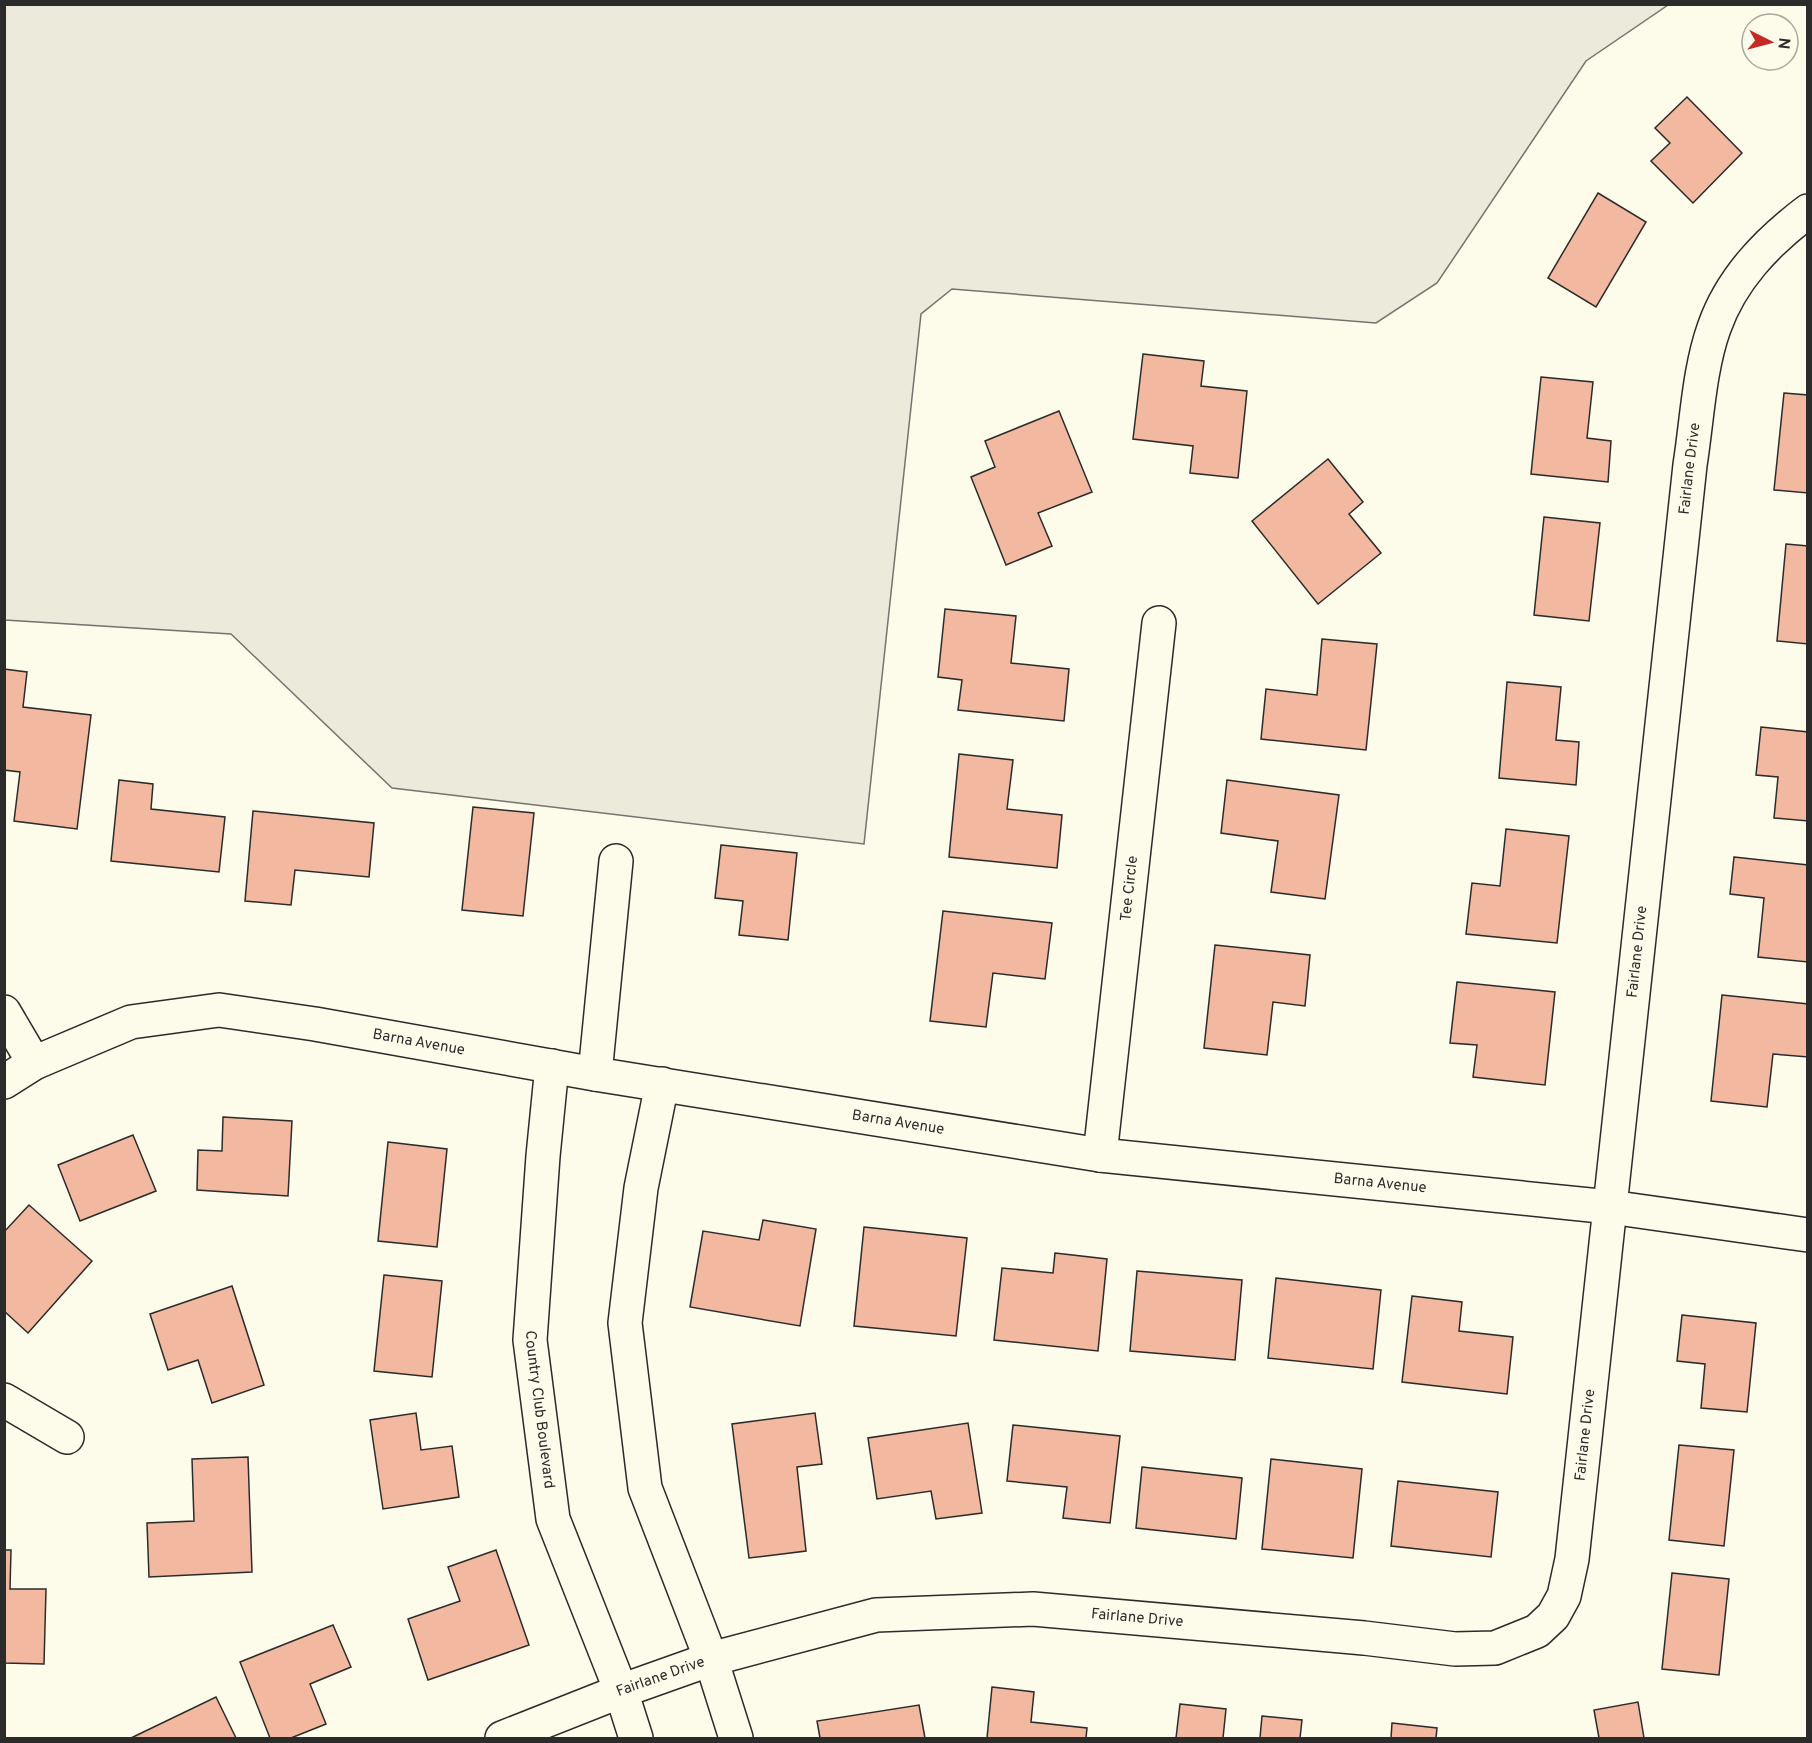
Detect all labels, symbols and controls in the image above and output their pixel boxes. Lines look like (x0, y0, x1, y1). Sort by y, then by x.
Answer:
north arrow (1740, 12, 1800, 72)
text: N (1772, 37, 1793, 50)
street label: Fairlane Drive (1675, 422, 1705, 516)
street label: Tee Circle (1116, 855, 1143, 922)
street label: Fairlane Drive (1623, 905, 1652, 999)
street label: Barna Avenue (371, 1025, 466, 1060)
street label: Barna Avenue (850, 1106, 946, 1139)
street label: Barna Avenue (1333, 1169, 1427, 1198)
street label: Country Club Boulevard (521, 1330, 559, 1490)
street label: Fairlane Drive (1571, 1388, 1600, 1482)
street label: Fairlane Drive (1090, 1605, 1184, 1632)
street label: Fairlane Drive (614, 1652, 707, 1701)

